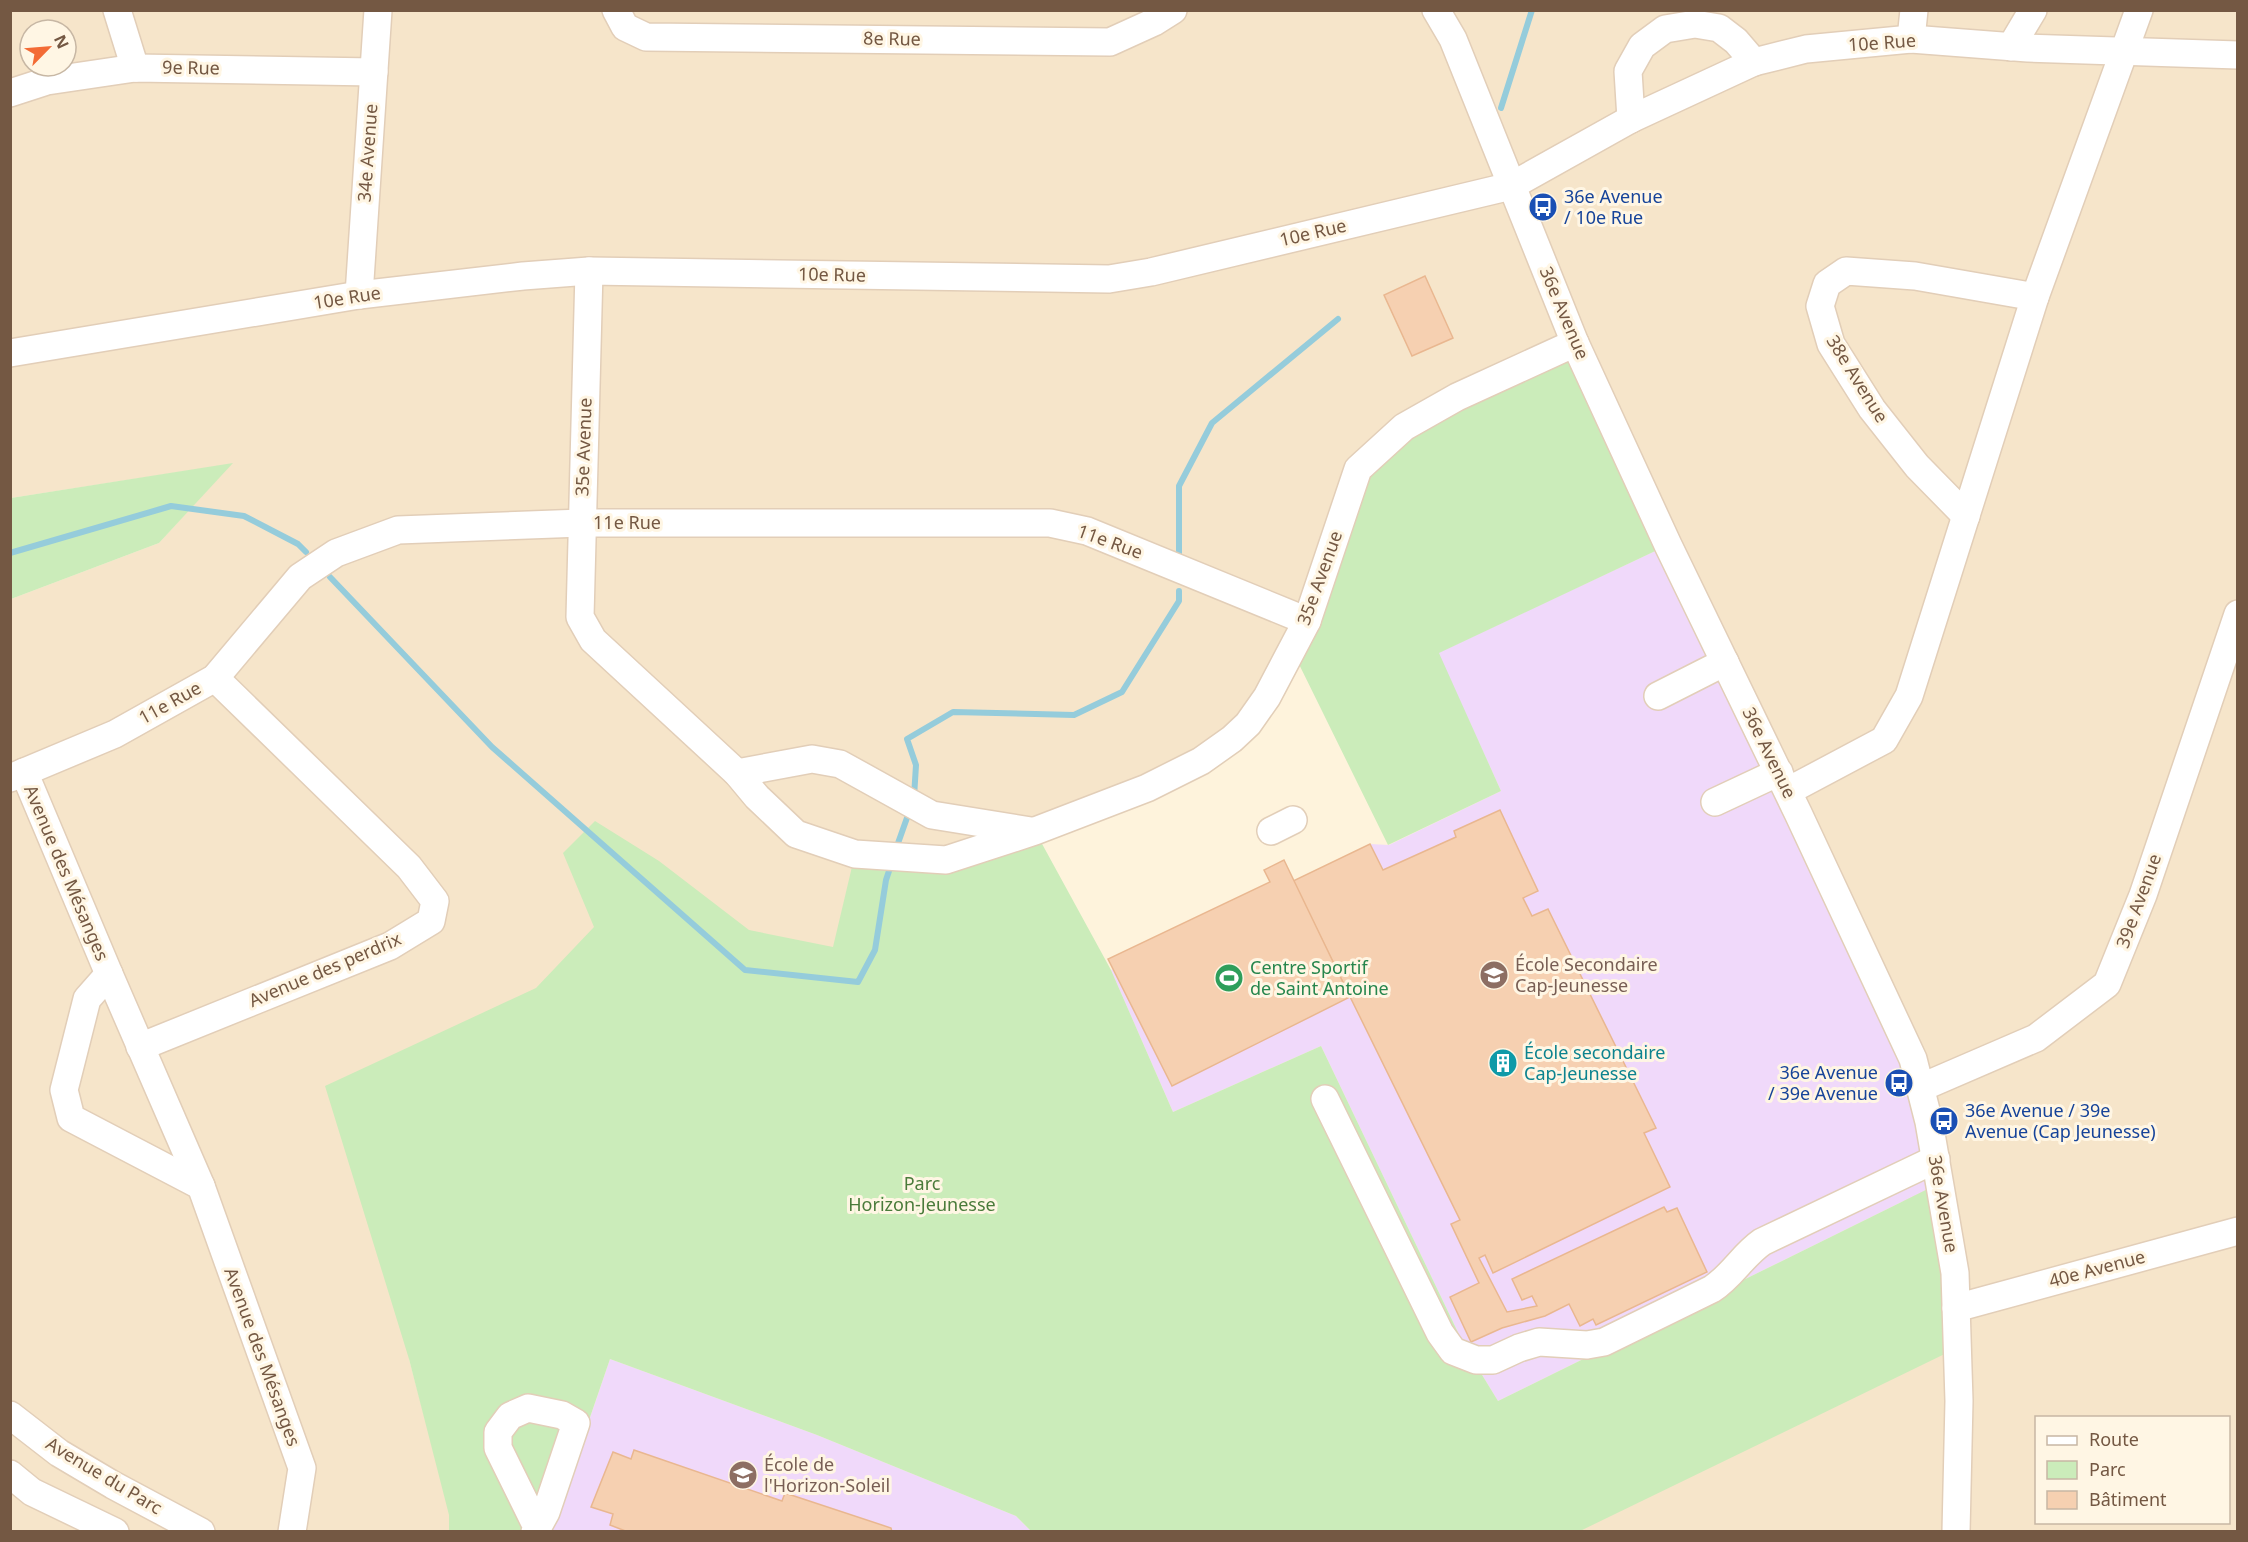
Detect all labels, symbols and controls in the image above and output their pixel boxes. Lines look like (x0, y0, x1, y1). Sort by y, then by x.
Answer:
north arrow (18, 18, 78, 78)
street label: 8e Rue (863, 25, 921, 51)
street label: 10e Rue (1847, 28, 1917, 56)
text: N (49, 31, 74, 52)
street label: 9e Rue (162, 54, 220, 80)
street label: 34e Avenue (352, 103, 382, 203)
place label: 36e Avenue / 10e Rue (1564, 184, 1663, 229)
bus stop icon: 36e Avenue / 10e Rue (1527, 191, 1559, 223)
street label: 10e Rue (1277, 213, 1349, 251)
street label: 10e Rue (798, 261, 866, 287)
street label: 36e Avenue (1535, 263, 1595, 363)
street label: 10e Rue (311, 280, 382, 314)
street label: 38e Avenue (1822, 330, 1894, 427)
street label: 35e Avenue (569, 397, 597, 497)
street label: 11e Rue (593, 510, 661, 534)
street label: 11e Rue (1074, 518, 1146, 564)
street label: 35e Avenue (1291, 527, 1347, 628)
street label: 11e Rue (134, 675, 205, 729)
street label: 36e Avenue (1737, 703, 1802, 802)
street label: Avenue des Mésanges (19, 781, 115, 964)
street label: 39e Avenue (2110, 850, 2166, 951)
street label: Avenue des perdrix (245, 926, 405, 1012)
place label: École Secondaire Cap-Jeunesse (1515, 952, 1658, 997)
place label: Centre Sportif de Saint Antoine (1250, 955, 1389, 1000)
school or university icon: École Secondaire Cap-Jeunesse (1478, 959, 1510, 991)
sports icon: Centre Sportif de Saint Antoine (1213, 962, 1245, 994)
place label: École secondaire Cap-Jeunesse (1524, 1040, 1665, 1085)
building icon: École secondaire Cap-Jeunesse (1487, 1047, 1519, 1079)
place label: 36e Avenue / 39e Avenue (1768, 1060, 1878, 1105)
bus stop icon: 36e Avenue / 39e Avenue (1883, 1067, 1915, 1099)
place label: 36e Avenue / 39e Avenue (Cap Jeunesse) (1965, 1098, 2156, 1143)
bus stop icon: 36e Avenue / 39e Avenue (Cap Jeunesse) (1928, 1105, 1960, 1137)
street label: 36e Avenue (1924, 1153, 1964, 1254)
park label: Parc Horizon-Jeunesse (848, 1171, 996, 1216)
street label: 40e Avenue (2046, 1244, 2147, 1292)
street label: Avenue des Mésanges (219, 1264, 306, 1449)
legend (2035, 1416, 2230, 1524)
text: Route (2089, 1427, 2139, 1451)
street label: Avenue du Parc (42, 1431, 167, 1519)
place label: École de l'Horizon-Soleil (764, 1452, 890, 1497)
text: Parc (2089, 1457, 2126, 1481)
school or university icon: École de l'Horizon-Soleil (727, 1459, 759, 1491)
text: Bâtiment (2089, 1487, 2167, 1511)

